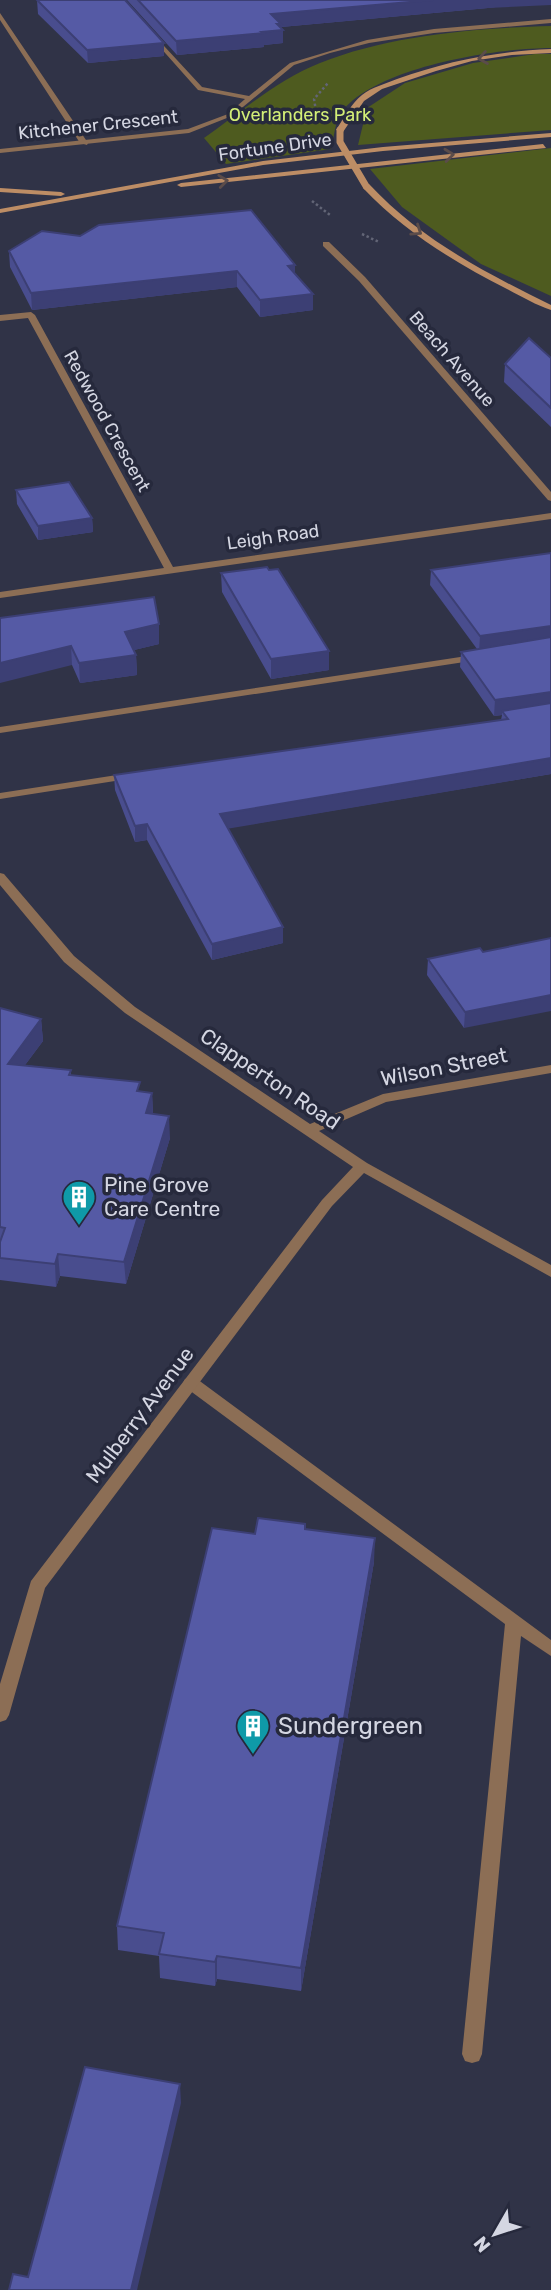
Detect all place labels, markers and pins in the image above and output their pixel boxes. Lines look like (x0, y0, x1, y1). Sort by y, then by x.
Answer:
place label: Pine Grove Care Centre (104, 1172, 220, 1221)
building icon: Pine Grove Care Centre (60, 1178, 98, 1227)
building icon: Sundergreen (234, 1707, 272, 1756)
place label: Sundergreen (278, 1712, 423, 1740)

